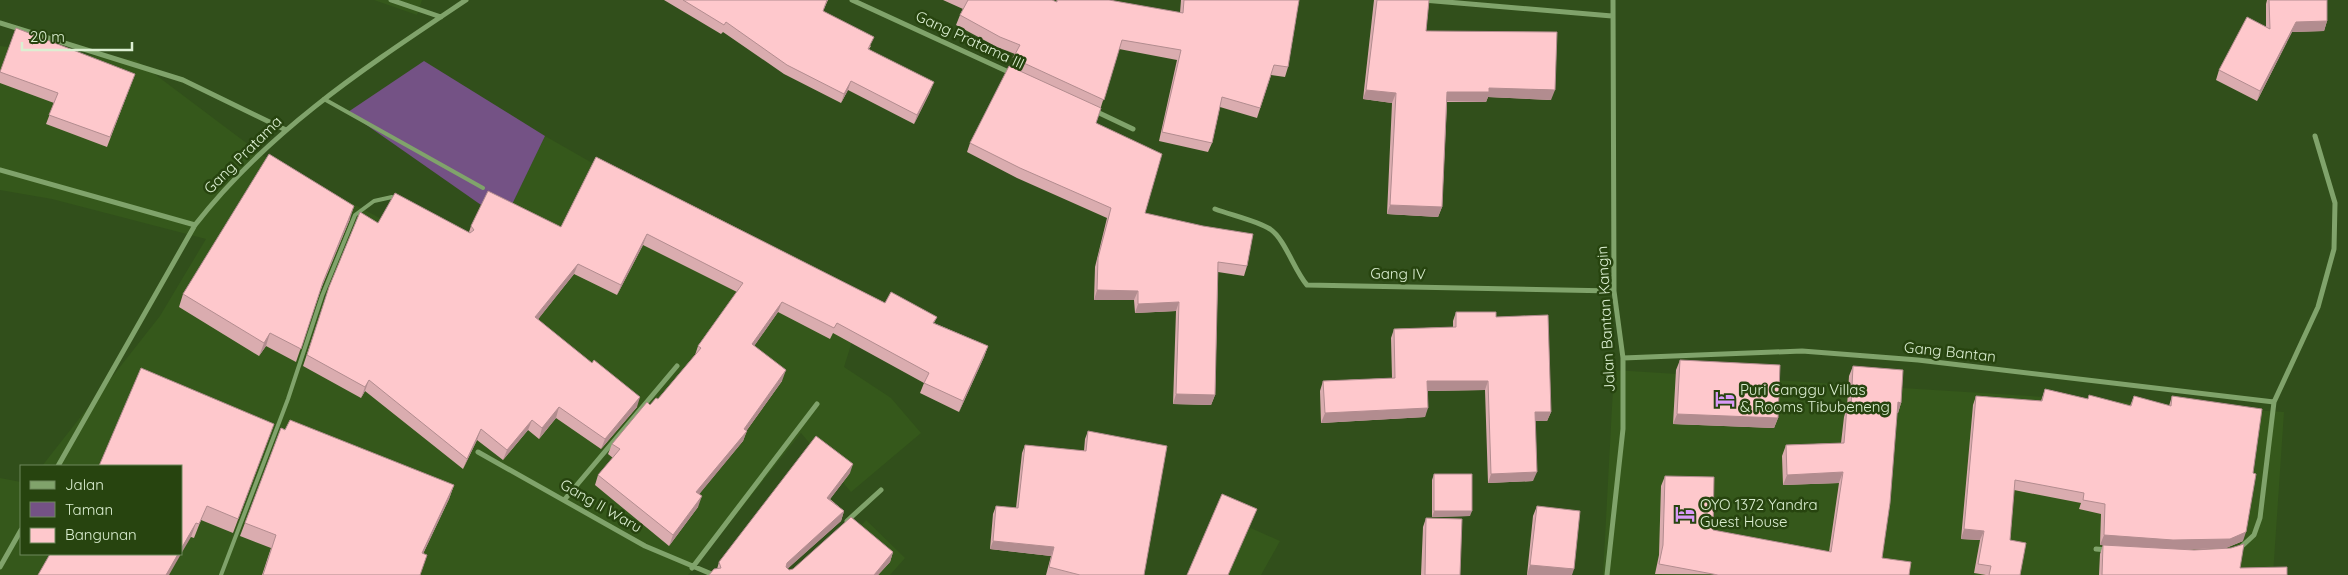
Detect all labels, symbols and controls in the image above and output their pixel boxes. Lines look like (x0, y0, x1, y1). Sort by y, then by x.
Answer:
street label: Gang Pratama III (913, 6, 1028, 73)
scale bar (22, 20, 132, 52)
text: 20 m (30, 27, 65, 46)
street label: Gang Pratama (200, 112, 286, 198)
street label: Jalan Bantan Kangin (1592, 245, 1619, 393)
street label: Gang IV (1370, 264, 1426, 283)
street label: Gang Bantan (1903, 337, 1997, 366)
place label: Puri Canggu Villas & Rooms Tibubeneng (1740, 380, 1890, 416)
hotel icon: Puri Canggu Villas & Rooms Tibubeneng (1714, 388, 1736, 410)
legend (20, 465, 182, 555)
text: Jalan (65, 475, 104, 494)
street label: Gang II Waru (557, 475, 645, 537)
place label: OYO 1372 Yandra Guest House (1700, 495, 1818, 531)
text: Taman (65, 500, 113, 519)
hotel icon: OYO 1372 Yandra Guest House (1674, 503, 1696, 525)
text: Bangunan (65, 525, 137, 544)

